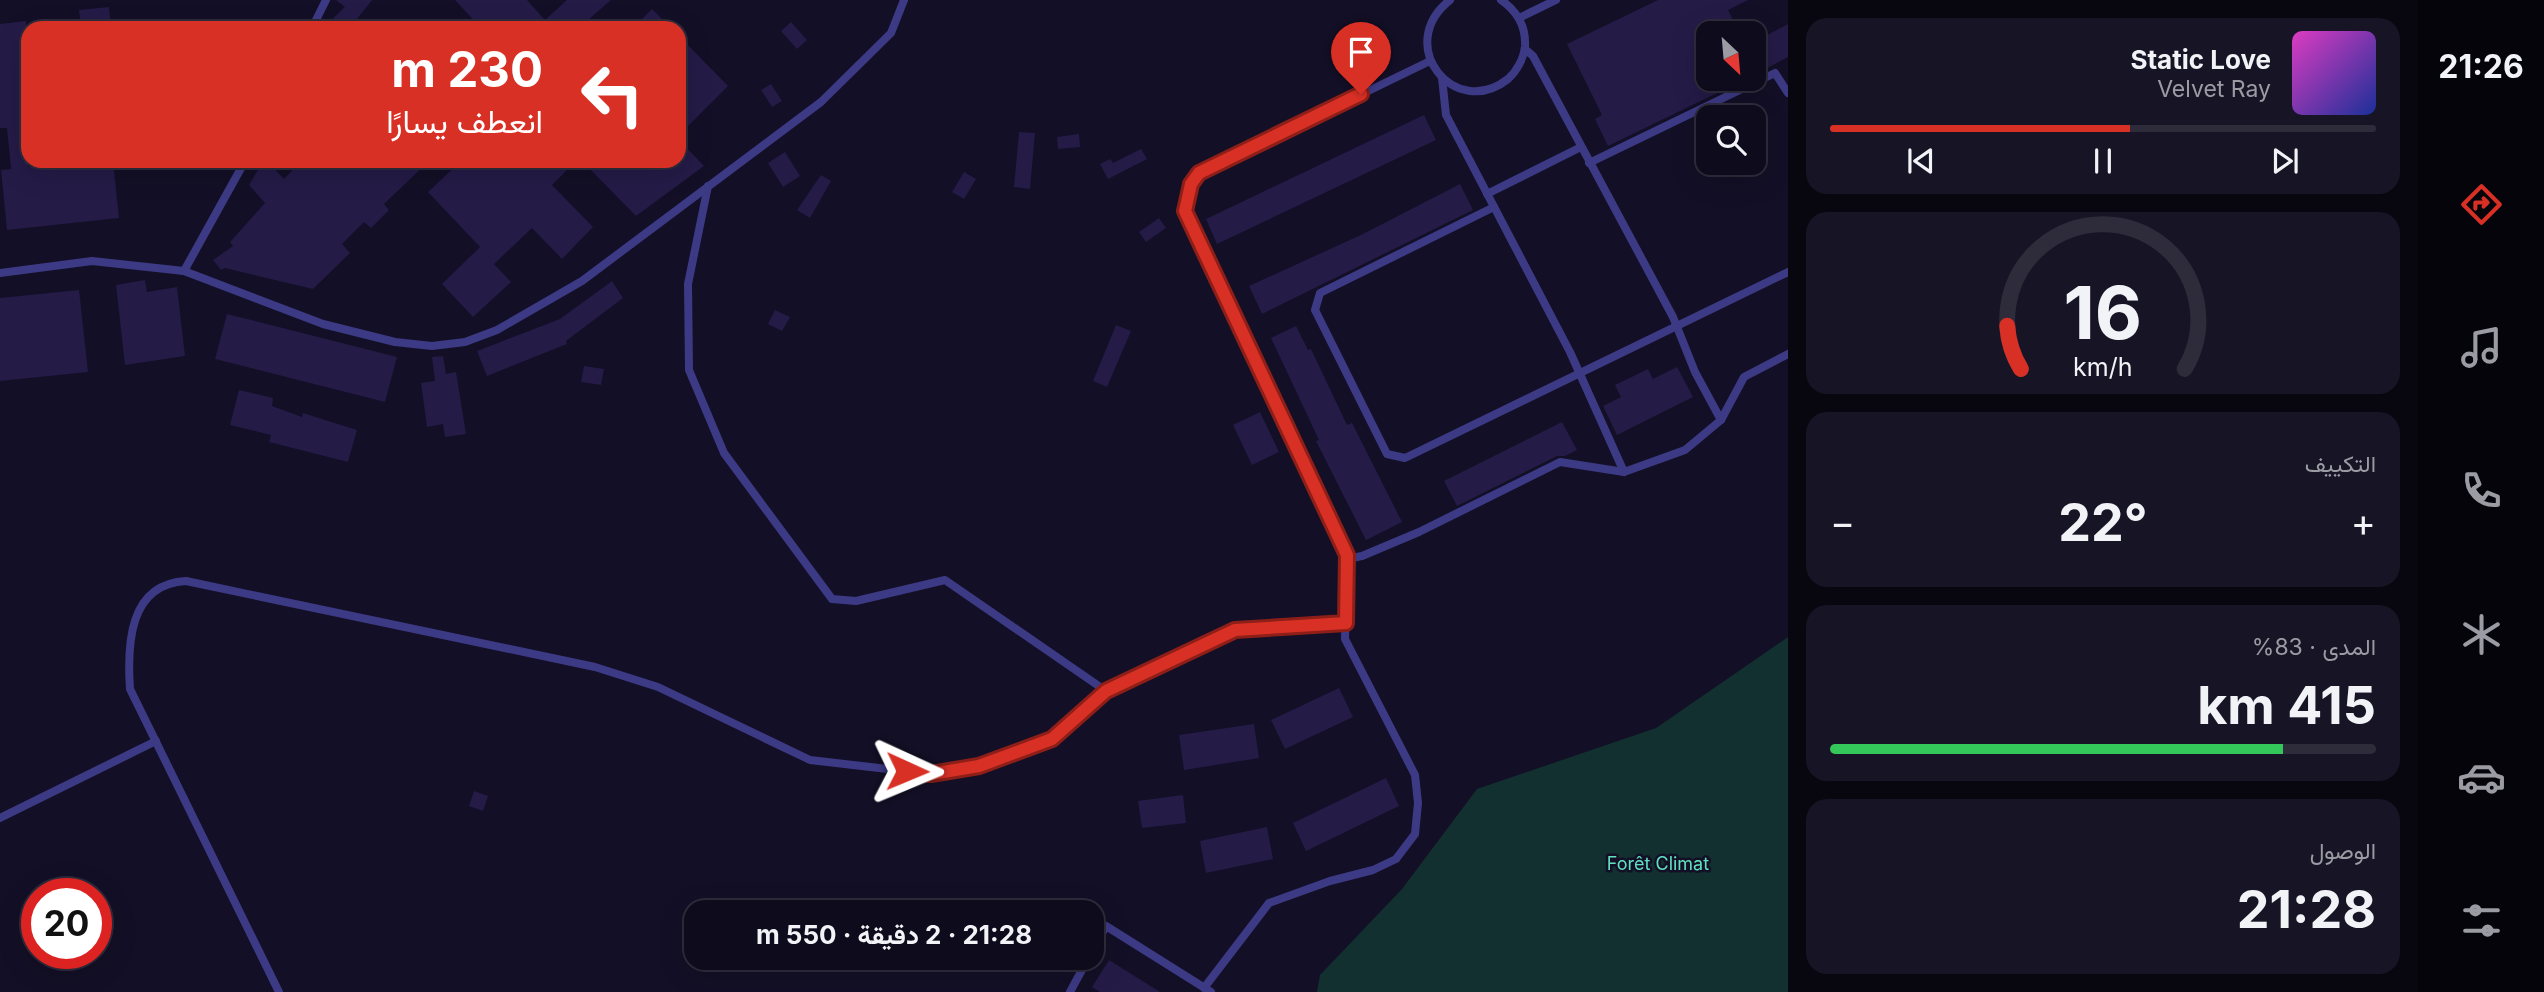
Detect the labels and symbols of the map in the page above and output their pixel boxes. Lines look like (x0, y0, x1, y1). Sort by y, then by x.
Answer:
north arrow (1696, 21, 1766, 91)
pin (1331, 22, 1391, 94)
position arrow (870, 734, 944, 808)
park label: Forêt Climat (1607, 853, 1709, 874)
speed limit sign: 20 (21, 878, 112, 969)

